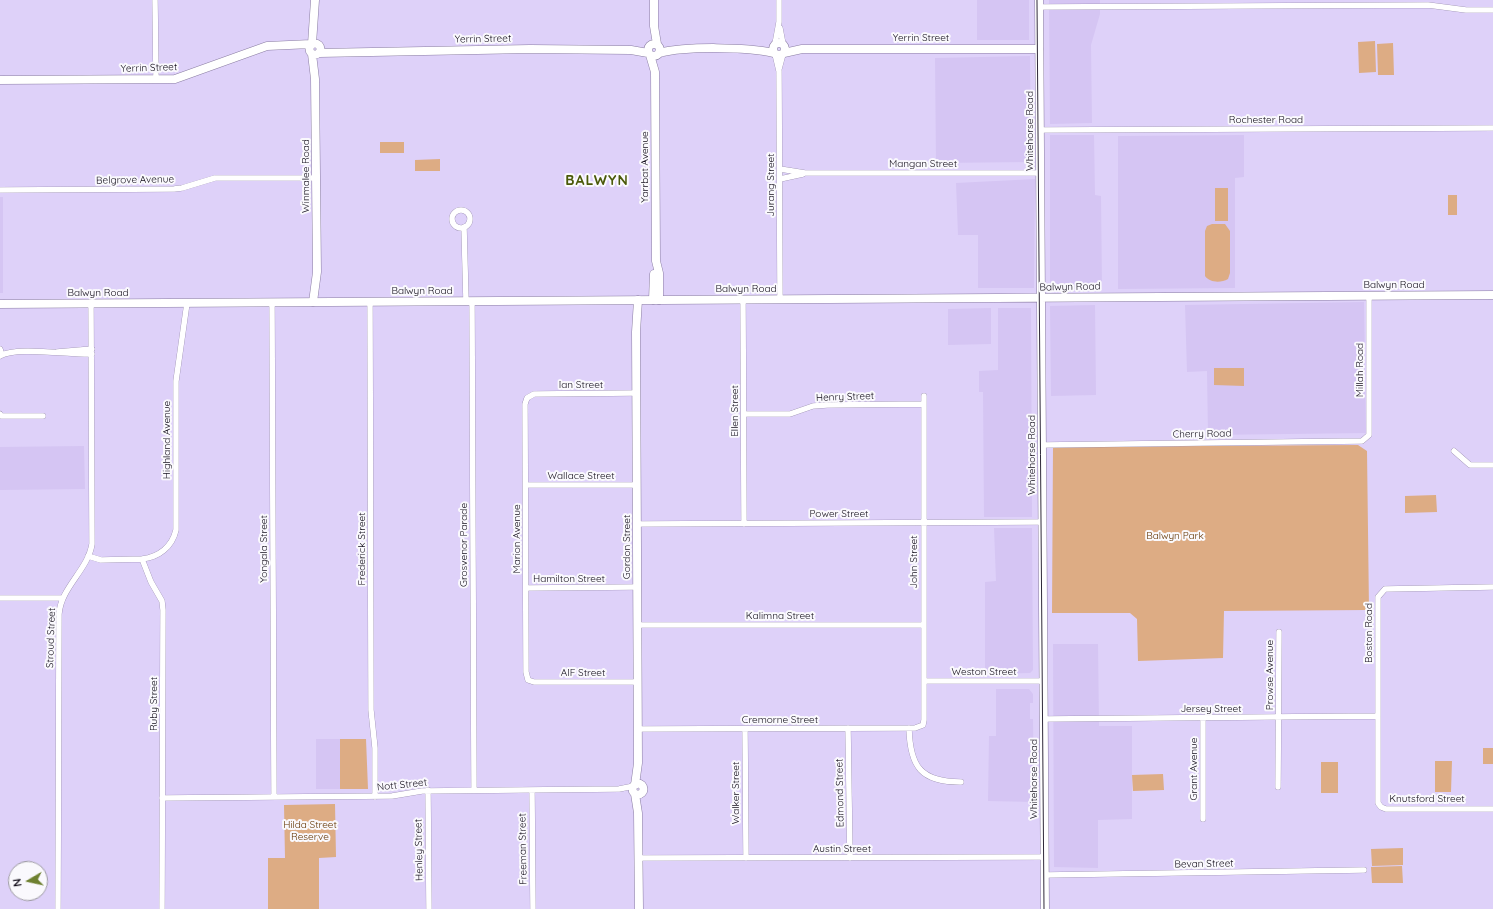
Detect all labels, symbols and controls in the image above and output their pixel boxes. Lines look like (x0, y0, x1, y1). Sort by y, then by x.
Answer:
street label: Yerrin Street (893, 32, 949, 44)
street label: Yerrin Street (455, 33, 511, 45)
street label: Yerrin Street (121, 61, 177, 75)
street label: Whitehorse Road (1024, 91, 1036, 171)
street label: Rochester Road (1229, 114, 1303, 126)
street label: Yarrbat Avenue (639, 131, 651, 203)
street label: Winmalee Road (300, 139, 312, 213)
street label: Jurang Street (765, 153, 777, 217)
street label: Mangan Street (889, 158, 957, 170)
street label: Belgrove Avenue (96, 173, 174, 187)
district label: BALWYN (565, 173, 629, 189)
street label: Balwyn Road (1363, 279, 1425, 291)
street label: Balwyn Road (1039, 280, 1101, 294)
street label: Balwyn Road (715, 283, 777, 295)
street label: Balwyn Road (391, 285, 453, 297)
street label: Balwyn Road (67, 287, 129, 299)
street label: Millah Road (1354, 343, 1366, 397)
street label: Ian Street (559, 379, 603, 391)
street label: Ellen Street (729, 385, 741, 437)
street label: Henry Street (816, 390, 874, 404)
street label: Highland Avenue (161, 401, 173, 479)
street label: Whitehorse Road (1026, 415, 1038, 495)
street label: Cherry Road (1173, 427, 1231, 441)
street label: Wallace Street (547, 470, 615, 482)
street label: Grosvenor Parade (458, 503, 470, 587)
street label: Marion Avenue (511, 504, 523, 574)
street label: Power Street (810, 508, 868, 520)
street label: Frederick Street (356, 512, 368, 586)
street label: Yongala Street (258, 515, 270, 583)
street label: Gordon Street (621, 515, 633, 579)
park label: Balwyn Park (1146, 530, 1204, 542)
street label: John Street (908, 535, 920, 589)
street label: Hamilton Street (533, 573, 605, 585)
street label: Boston Road (1363, 603, 1375, 663)
street label: Stroud Street (44, 608, 58, 668)
street label: Kalimna Street (746, 610, 814, 622)
street label: Prowse Avenue (1264, 640, 1276, 710)
street label: Weston Street (951, 666, 1017, 678)
street label: AIF Street (561, 667, 605, 679)
street label: Ruby Street (148, 677, 160, 731)
street label: Jersey Street (1180, 703, 1242, 715)
street label: Cremorne Street (742, 714, 818, 726)
street label: Grant Avenue (1188, 738, 1200, 800)
street label: Whitehorse Road (1028, 739, 1040, 819)
street label: Edmond Street (833, 759, 847, 827)
street label: Walker Street (730, 762, 742, 824)
street label: Nott Street (376, 776, 428, 794)
street label: Knutsford Street (1389, 793, 1465, 805)
street label: Freeman Street (516, 813, 530, 885)
park label: Hilda Street Reserve (283, 819, 337, 842)
street label: Henley Street (412, 819, 426, 881)
street label: Austin Street (813, 843, 871, 855)
street label: Bevan Street (1174, 857, 1234, 871)
north arrow (8, 861, 48, 901)
text: N (10, 878, 25, 888)

